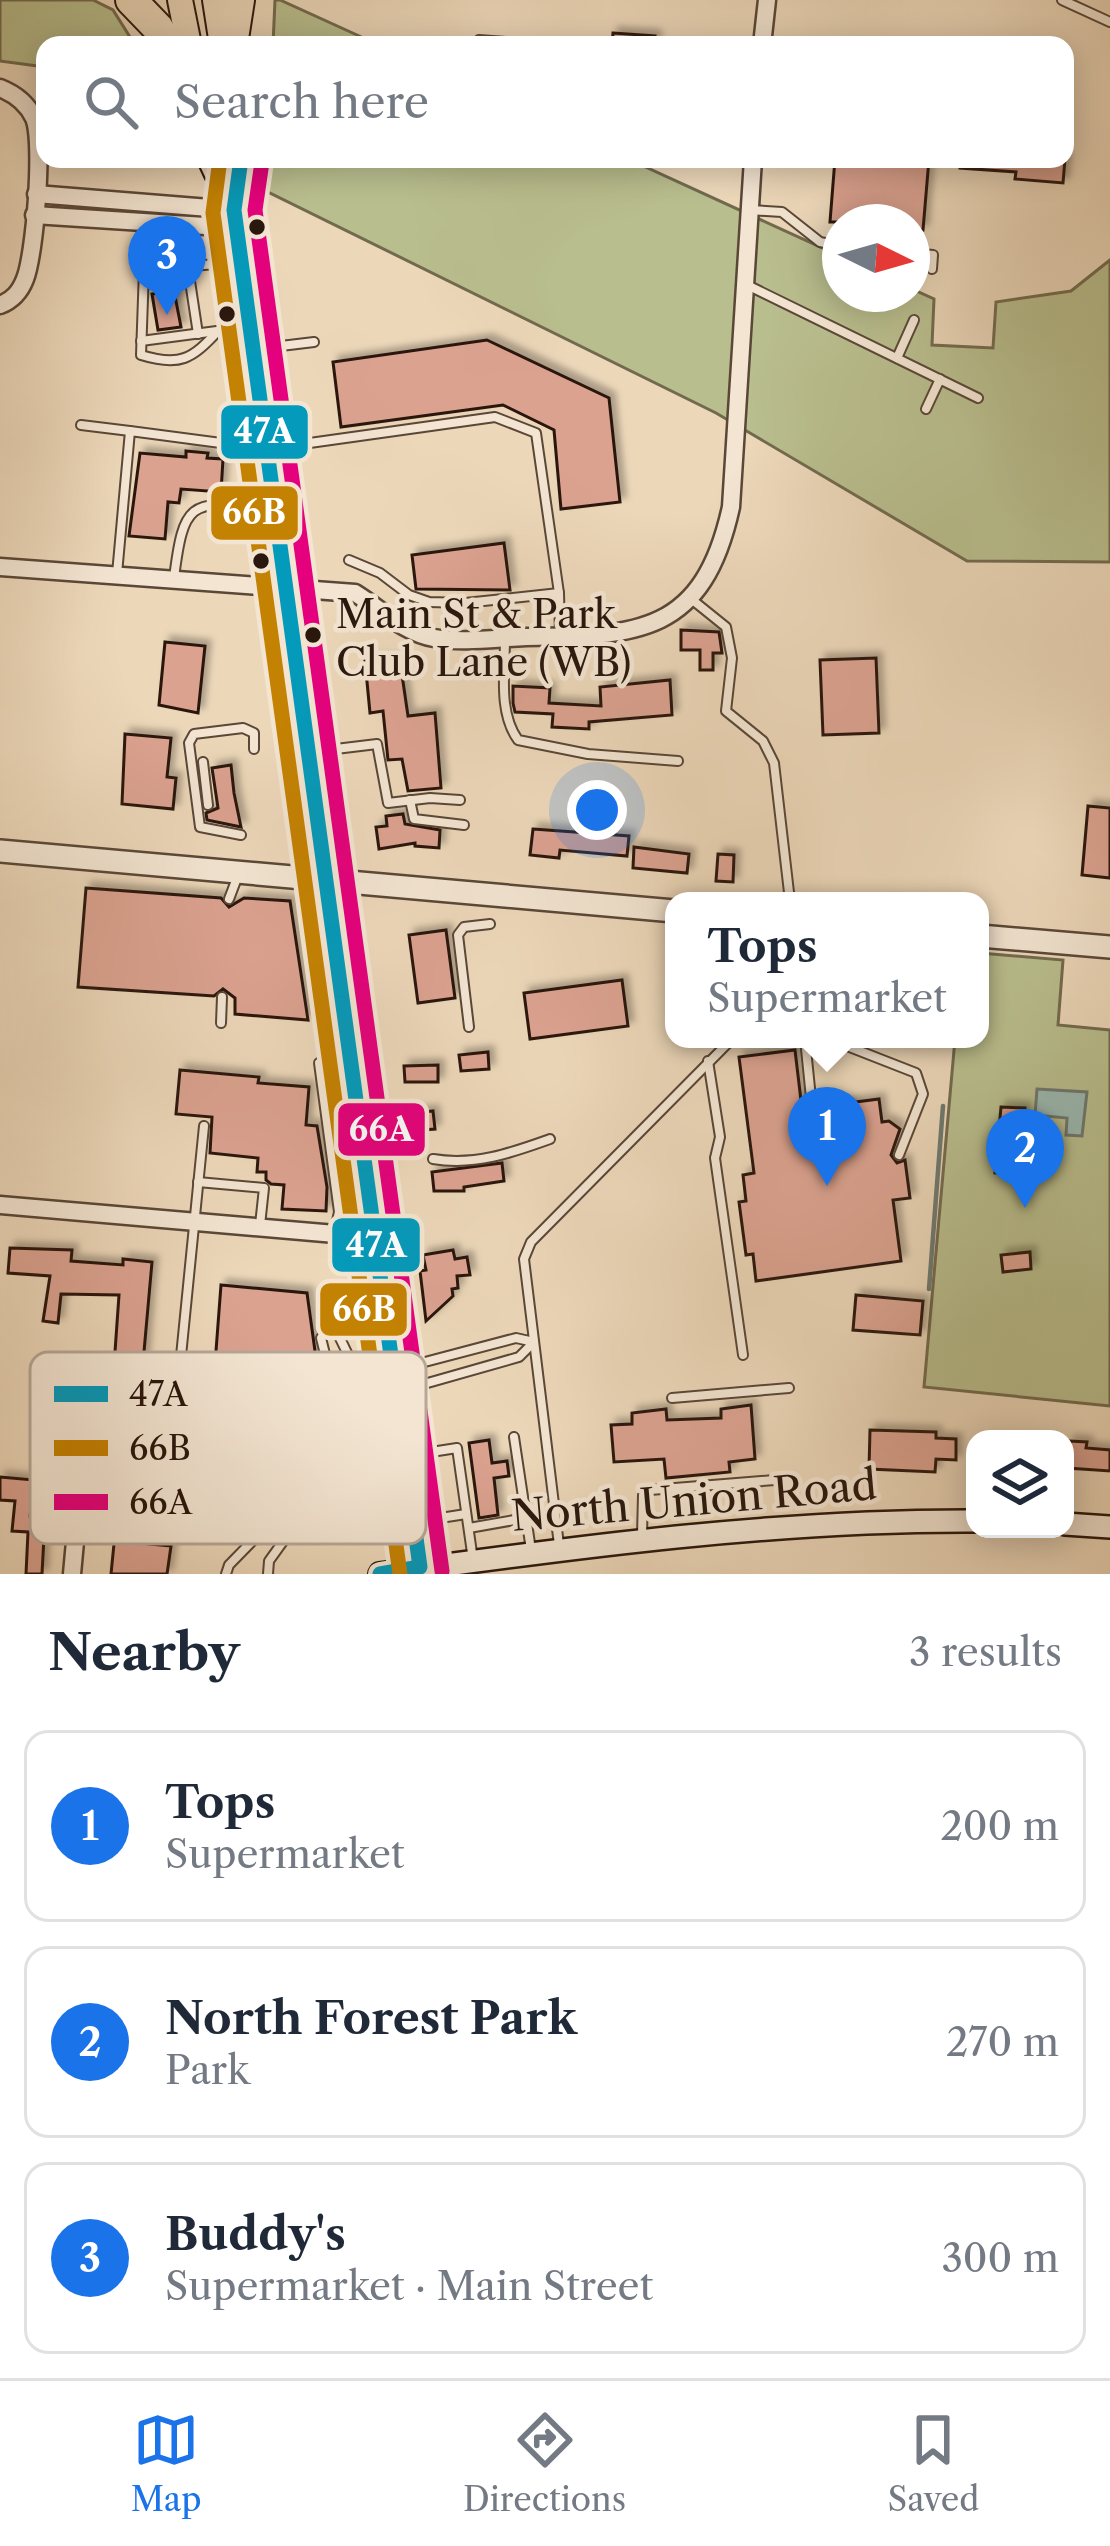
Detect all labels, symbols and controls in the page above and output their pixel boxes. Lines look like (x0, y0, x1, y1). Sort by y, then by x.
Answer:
search box (36, 36, 1074, 168)
icon: search (78, 69, 144, 135)
text: Search here (174, 74, 429, 130)
north arrow (822, 204, 930, 312)
pin: 3 (128, 216, 206, 315)
unlabelled marker (246, 216, 268, 238)
unlabelled marker (216, 303, 238, 325)
line badge: 47A (219, 403, 310, 461)
text: 47A (233, 411, 296, 452)
line badge: 66B (209, 484, 300, 542)
text: 66B (222, 492, 286, 533)
unlabelled marker (250, 550, 272, 572)
place label: Main St & Park Club Lane (WB) (336, 590, 631, 686)
marker: Main St & Park Club Lane (WB) (302, 624, 324, 646)
your location (567, 780, 627, 840)
popup (665, 892, 989, 1048)
text: Tops (707, 918, 818, 974)
text: Supermarket (707, 974, 947, 1022)
pin: 1 (788, 1087, 866, 1186)
line badge: 66A (336, 1101, 427, 1158)
text: 66A (349, 1109, 415, 1150)
pin: 2 (986, 1109, 1064, 1208)
line badge: 47A (330, 1216, 422, 1274)
text: 47A (345, 1225, 408, 1266)
line badge: 66B (318, 1281, 409, 1338)
text: 66B (332, 1289, 396, 1330)
legend (30, 1352, 426, 1544)
text: 47A (129, 1374, 188, 1415)
text: 66B (129, 1428, 191, 1469)
map controls (966, 1430, 1074, 1538)
button: layers (966, 1430, 1074, 1538)
street label: North Union Road (509, 1458, 879, 1542)
text: 66A (129, 1482, 193, 1523)
text: Nearby (48, 1621, 240, 1683)
text: 3 results (909, 1628, 1062, 1676)
text: Tops (165, 1774, 275, 1830)
text: 1 (81, 1802, 99, 1850)
text: 200 m (940, 1802, 1059, 1850)
text: Supermarket (165, 1830, 405, 1878)
text: North Forest Park (165, 1990, 577, 2046)
text: 2 (78, 2018, 102, 2066)
text: 270 m (946, 2018, 1059, 2066)
text: Park (165, 2046, 250, 2094)
text: Buddy's (165, 2206, 346, 2262)
text: 3 (79, 2234, 101, 2282)
text: 300 m (941, 2234, 1059, 2282)
text: Supermarket · Main Street (165, 2262, 653, 2310)
tab: Map (131, 2407, 202, 2520)
tab: Directions (463, 2407, 626, 2520)
tab: Saved (888, 2407, 979, 2520)

